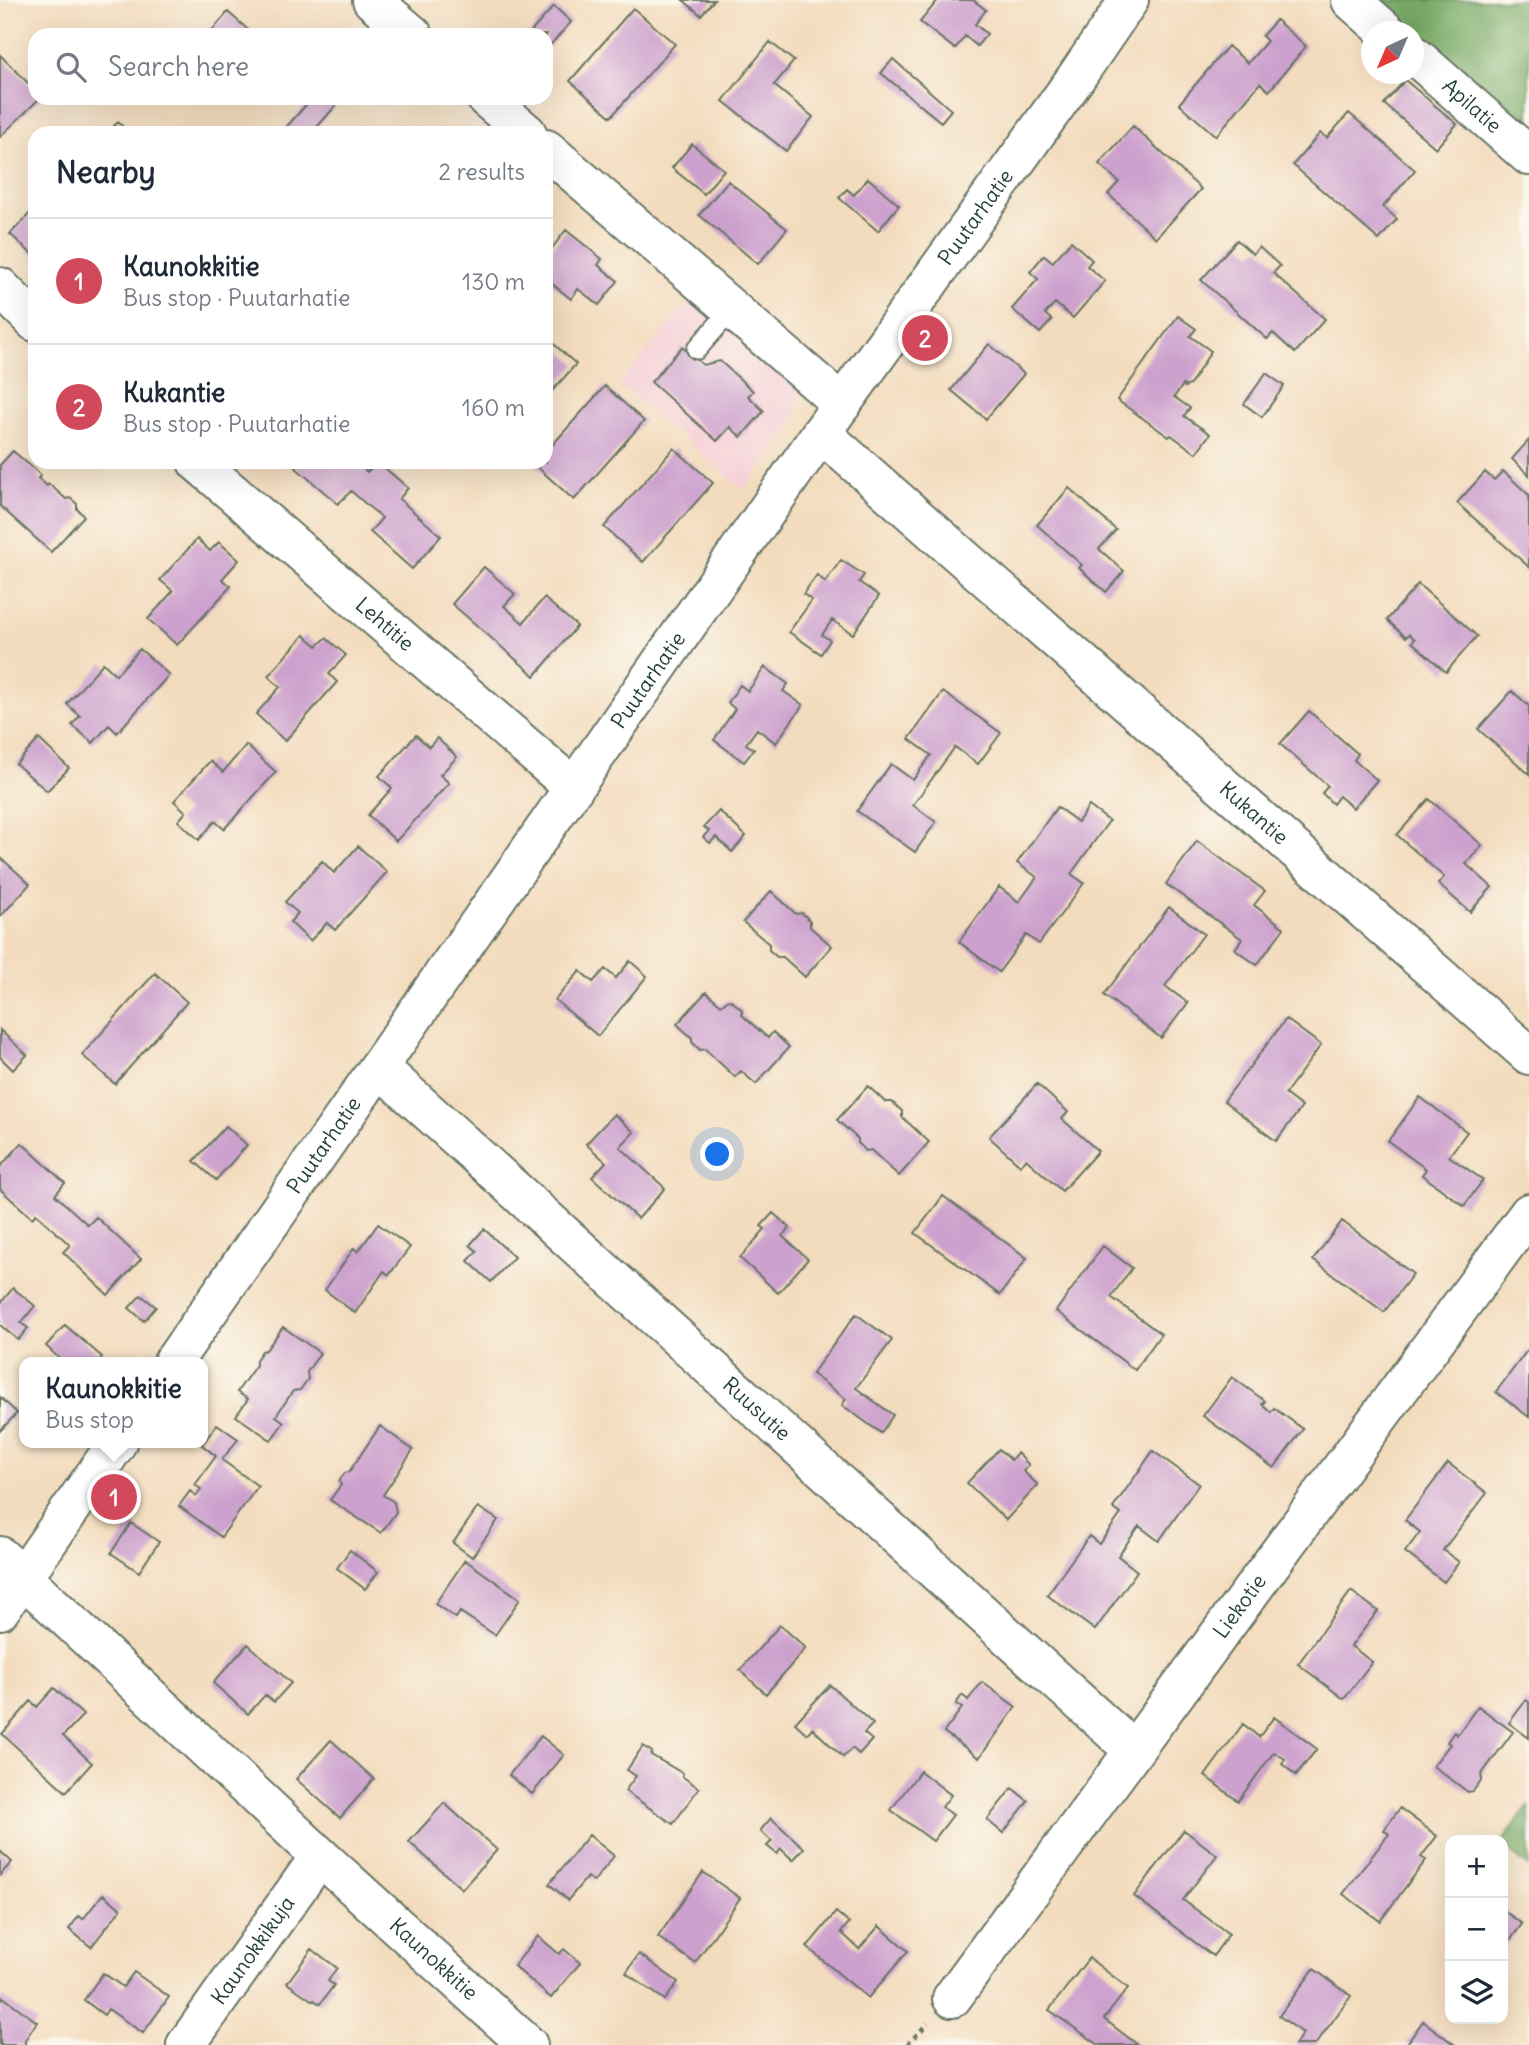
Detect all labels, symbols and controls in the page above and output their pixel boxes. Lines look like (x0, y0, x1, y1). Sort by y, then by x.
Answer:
north arrow (1361, 21, 1424, 84)
search box (28, 28, 553, 105)
icon: search (52, 48, 90, 86)
text: Search here (108, 50, 249, 83)
street label: Apilatie (1437, 72, 1507, 139)
text: Nearby (56, 153, 156, 191)
text: 2 results (439, 157, 525, 186)
street label: Puutarhatie (932, 164, 1019, 270)
text: Kaunokkitie (123, 250, 259, 283)
text: 1 (74, 267, 84, 296)
text: 130 m (462, 267, 525, 296)
text: Bus stop · Puutarhatie (123, 283, 350, 312)
pin: 2 (902, 312, 948, 364)
text: Kukantie (123, 376, 225, 409)
text: 2 (73, 393, 85, 422)
text: 160 m (462, 393, 525, 422)
text: Bus stop · Puutarhatie (123, 409, 350, 438)
street label: Lehtitie (350, 591, 420, 657)
street label: Puutarhatie (605, 626, 691, 734)
street label: Kukantie (1214, 775, 1294, 850)
street label: Puutarhatie (281, 1092, 367, 1199)
your location (700, 1137, 734, 1171)
popup (19, 1357, 208, 1448)
street label: Ruusutie (717, 1371, 797, 1446)
text: Kaunokkitie (45, 1372, 182, 1405)
text: Bus stop (45, 1405, 134, 1434)
pin: 1 (91, 1471, 137, 1523)
street label: Liekotie (1207, 1569, 1272, 1643)
map controls (1445, 1835, 1508, 2024)
button: + (1445, 1835, 1508, 1898)
street label: Kaunokkikuja (205, 1891, 300, 2010)
button: − (1445, 1898, 1508, 1961)
street label: Kaunokkitie (384, 1912, 484, 2006)
button: layers (1445, 1961, 1508, 2024)

